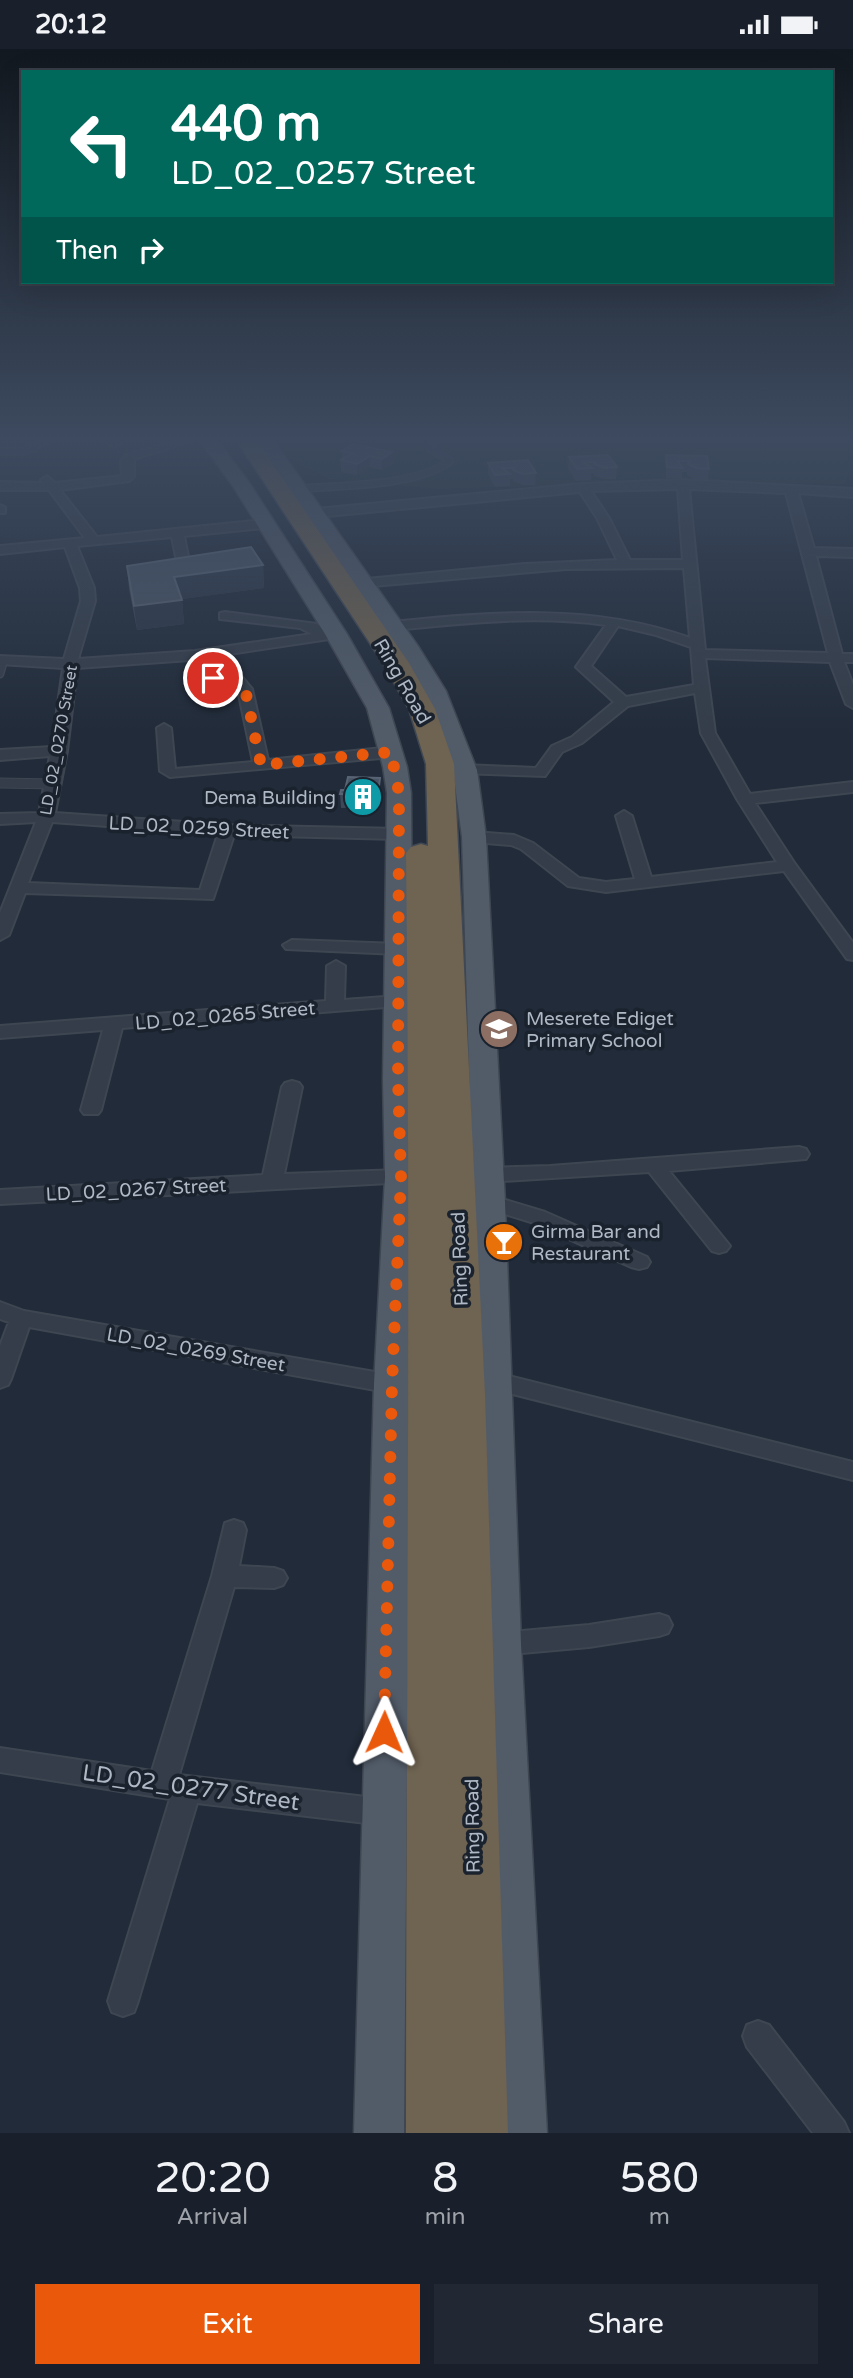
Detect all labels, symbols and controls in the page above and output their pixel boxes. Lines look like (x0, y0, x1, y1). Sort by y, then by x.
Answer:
text: 20:12 (35, 9, 107, 40)
text: 440 m (171, 95, 321, 154)
icon: left (56, 98, 147, 189)
text: LD_02_0257 Street (171, 155, 475, 193)
icon: right (132, 231, 170, 269)
text: Then (56, 235, 118, 266)
street label: Ring Road (369, 635, 435, 728)
pin (183, 648, 243, 708)
icon: arrive (194, 659, 232, 697)
street label: LD_02_0270 Street (36, 663, 82, 817)
building icon: Dema Building (342, 776, 384, 818)
place label: Dema Building (204, 787, 336, 809)
street label: LD_02_0259 Street (108, 812, 290, 844)
street label: LD_02_0265 Street (134, 997, 316, 1035)
school or university icon: Meserete Ediget Primary School (478, 1008, 520, 1050)
place label: Meserete Ediget Primary School (526, 1008, 674, 1052)
street label: LD_02_0267 Street (45, 1174, 227, 1206)
street label: Ring Road (447, 1211, 473, 1307)
bar icon: Girma Bar and Restaurant (483, 1221, 525, 1263)
place label: Girma Bar and Restaurant (531, 1221, 661, 1265)
street label: LD_02_0269 Street (105, 1323, 287, 1377)
position arrow (347, 1695, 421, 1769)
street label: LD_02_0277 Street (81, 1759, 301, 1817)
street label: Ring Road (461, 1779, 485, 1873)
text: 20:20 (154, 2153, 271, 2204)
text: 8 (432, 2153, 458, 2204)
text: 580 (620, 2153, 699, 2204)
text: Arrival (177, 2203, 248, 2231)
text: min (425, 2203, 466, 2231)
text: m (649, 2203, 670, 2231)
button: Exit (35, 2284, 420, 2364)
button: Share (434, 2284, 818, 2364)

